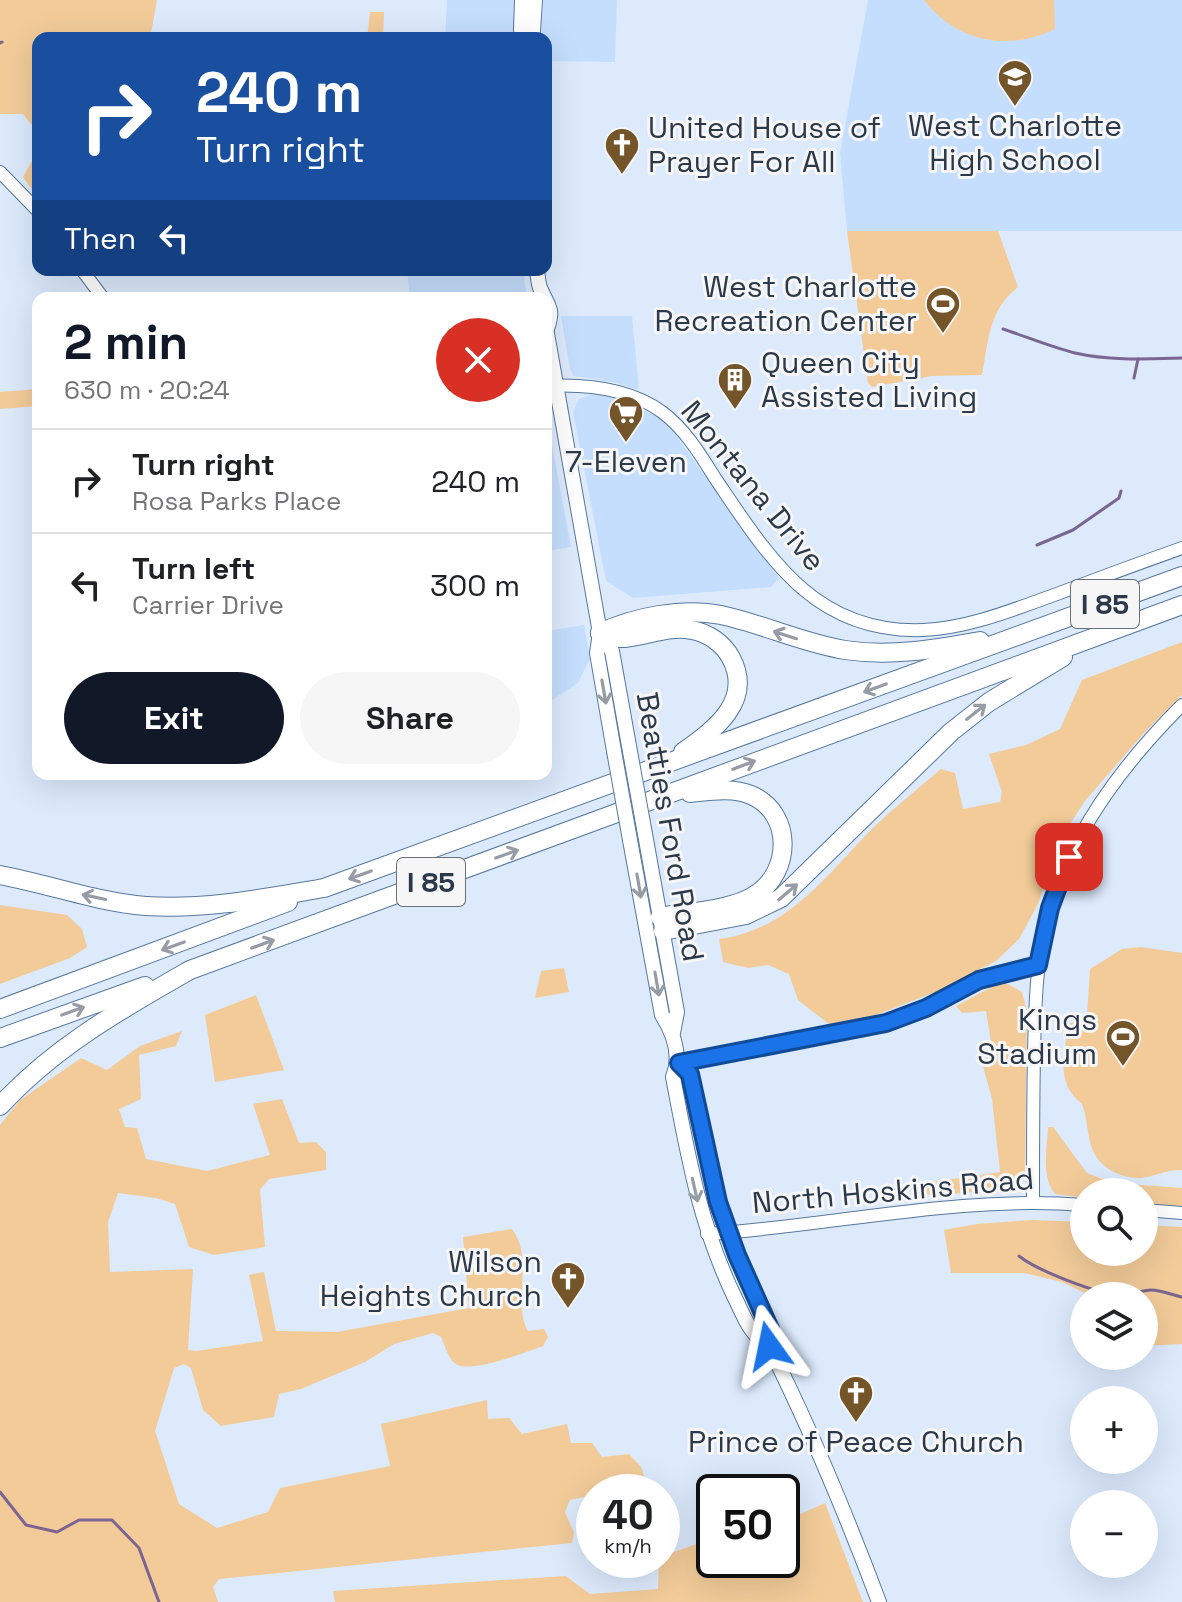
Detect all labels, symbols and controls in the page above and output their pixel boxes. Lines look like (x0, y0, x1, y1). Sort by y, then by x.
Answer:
text: 240 m (196, 57, 362, 128)
school or university icon: West Charlotte High School (996, 58, 1034, 108)
icon: right (64, 64, 168, 168)
place label: West Charlotte High School (908, 106, 1122, 179)
place label: United House of Prayer For All (648, 108, 881, 181)
church icon: United House of Prayer For All (603, 126, 641, 176)
text: Turn right (196, 127, 365, 173)
icon: left (152, 216, 196, 260)
text: Then (64, 219, 136, 258)
place label: West Charlotte Recreation Center (654, 267, 917, 340)
sports icon: West Charlotte Recreation Center (924, 285, 962, 335)
text: 2 min (64, 312, 188, 373)
button: close (436, 318, 520, 402)
place label: Queen City Assisted Living (761, 343, 977, 416)
building icon: Queen City Assisted Living (716, 361, 754, 411)
text: 630 m · 20:24 (64, 373, 230, 407)
street label: Montana Drive (673, 392, 834, 579)
supermarket icon: 7-Eleven (607, 394, 645, 444)
place label: 7-Eleven (565, 442, 687, 481)
text: Turn right (132, 445, 275, 484)
icon: right (64, 459, 108, 503)
text: 240 m (431, 462, 520, 501)
text: Rosa Parks Place (132, 484, 341, 518)
text: Turn left (132, 549, 255, 588)
icon: left (64, 563, 108, 607)
text: 300 m (430, 566, 520, 605)
road number: I 85 (1071, 580, 1139, 628)
text: Carrier Drive (132, 588, 284, 622)
one-way arrow (773, 626, 798, 641)
button: Exit (64, 672, 284, 764)
button: Share (300, 672, 520, 764)
one-way arrow (597, 679, 612, 704)
one-way arrow (863, 682, 888, 697)
street label: Beatties Ford Road (628, 689, 713, 965)
one-way arrow (965, 704, 986, 721)
one-way arrow (731, 757, 756, 771)
pin (1035, 823, 1103, 891)
icon: arrive (1047, 835, 1091, 879)
one-way arrow (494, 846, 519, 860)
road number: I 85 (397, 858, 465, 906)
one-way arrow (348, 868, 373, 883)
one-way arrow (632, 873, 647, 899)
one-way arrow (778, 883, 798, 901)
one-way arrow (81, 889, 107, 904)
one-way arrow (250, 935, 275, 950)
one-way arrow (161, 939, 186, 954)
one-way arrow (650, 971, 665, 997)
place label: Kings Stadium (977, 1000, 1097, 1073)
one-way arrow (60, 1002, 85, 1017)
sports icon: Kings Stadium (1104, 1018, 1142, 1068)
street label: North Hoskins Road (750, 1159, 1035, 1222)
one-way arrow (688, 1176, 703, 1202)
map controls (1070, 1178, 1158, 1578)
button: search (1070, 1178, 1158, 1266)
place label: Wilson Heights Church (320, 1242, 542, 1315)
church icon: Wilson Heights Church (549, 1260, 587, 1310)
button: layers (1070, 1282, 1158, 1370)
position arrow (727, 1304, 811, 1388)
church icon: Prince of Peace Church (837, 1374, 875, 1424)
button: + (1070, 1386, 1158, 1474)
place label: Prince of Peace Church (688, 1422, 1024, 1461)
speed limit sign: 50 (696, 1474, 800, 1578)
text: 40 (602, 1490, 654, 1541)
button: − (1070, 1490, 1158, 1578)
text: km/h (604, 1533, 652, 1559)

